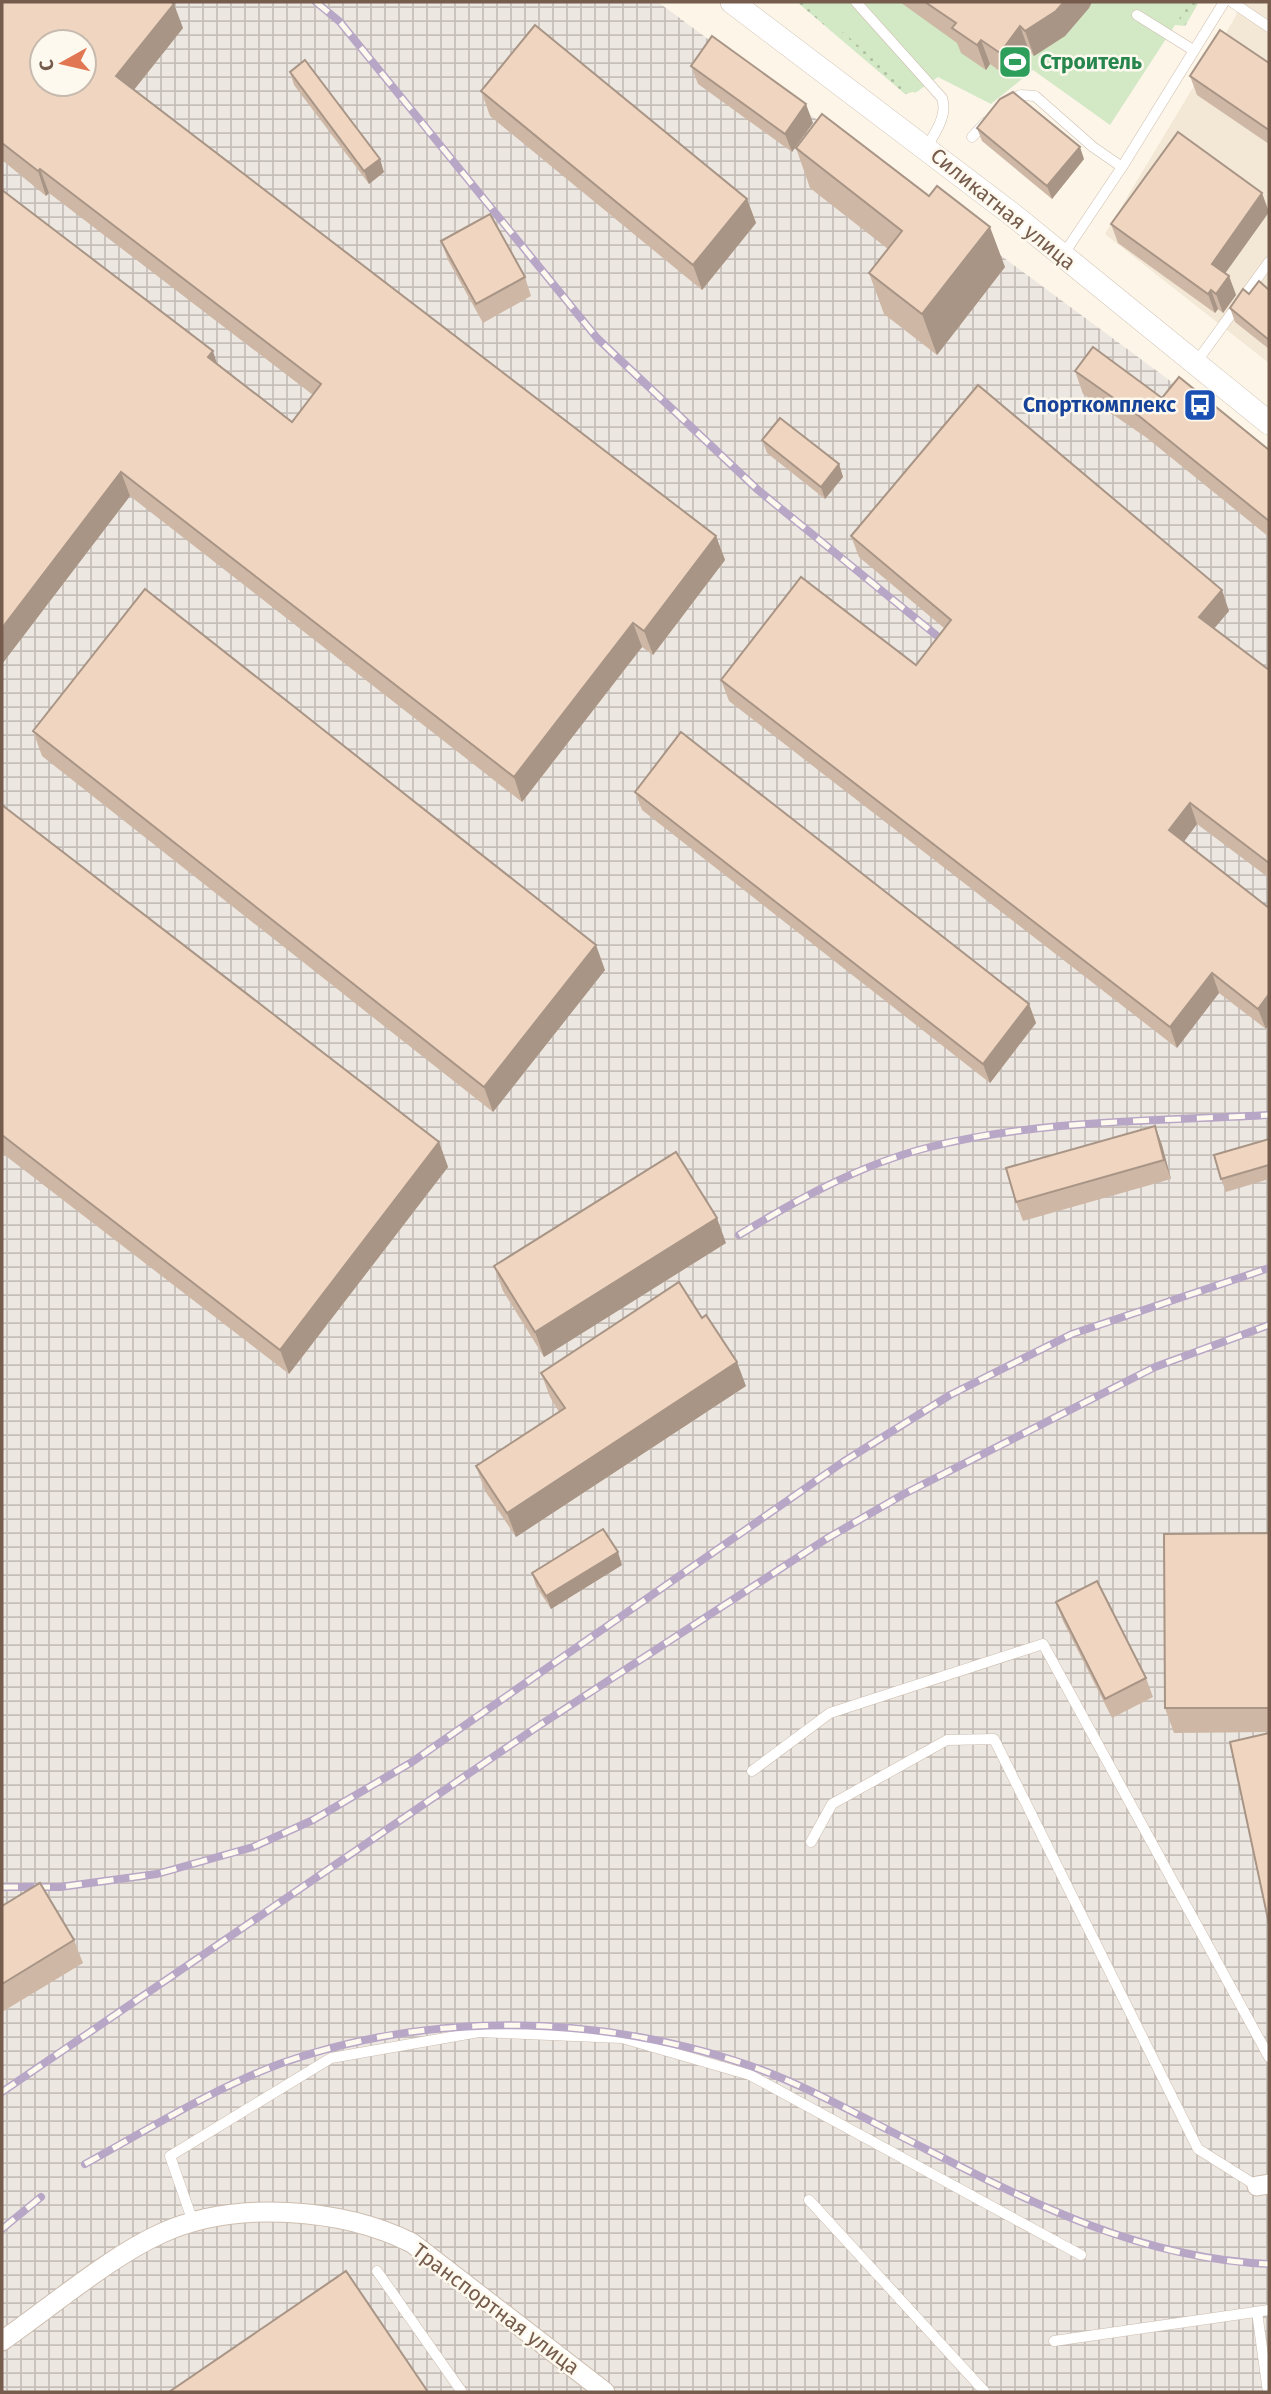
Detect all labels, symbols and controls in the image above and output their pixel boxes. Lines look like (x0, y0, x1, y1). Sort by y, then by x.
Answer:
north arrow (28, 28, 98, 98)
sports icon: Строитель (996, 43, 1034, 81)
place label: Строитель (1040, 49, 1142, 75)
text: С (35, 58, 59, 72)
street label: Силикатная улица (925, 142, 1081, 276)
bus stop icon: Спорткомплекс (1181, 386, 1219, 424)
place label: Спорткомплекс (1023, 392, 1176, 418)
street label: Транспортная улица (407, 2238, 585, 2380)

